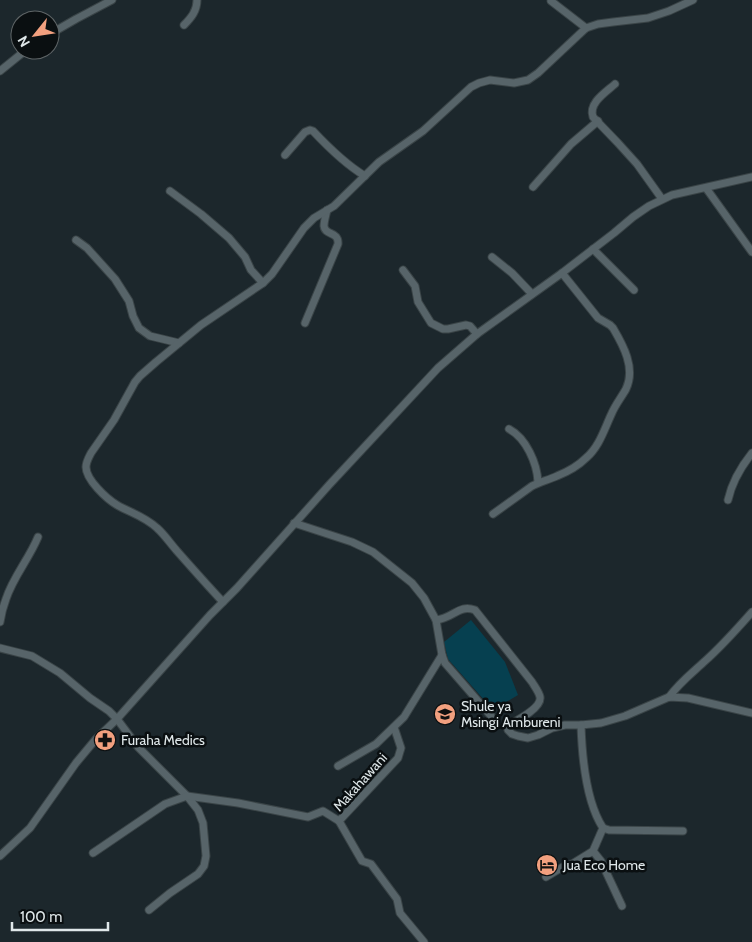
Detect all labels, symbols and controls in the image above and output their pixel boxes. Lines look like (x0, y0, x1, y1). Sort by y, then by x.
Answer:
north arrow (10, 10, 60, 60)
text: N (13, 33, 34, 50)
place label: Shule ya Msingi Ambureni (461, 697, 560, 731)
school or university icon: Shule ya Msingi Ambureni (433, 702, 457, 726)
pharmacy icon: Furaha Medics (93, 728, 117, 752)
place label: Furaha Medics (121, 731, 205, 749)
street label: Makahawani (329, 749, 391, 815)
hotel icon: Jua Eco Home (535, 853, 559, 877)
place label: Jua Eco Home (562, 856, 645, 874)
scale bar (12, 900, 109, 932)
text: 100 m (20, 908, 62, 926)

